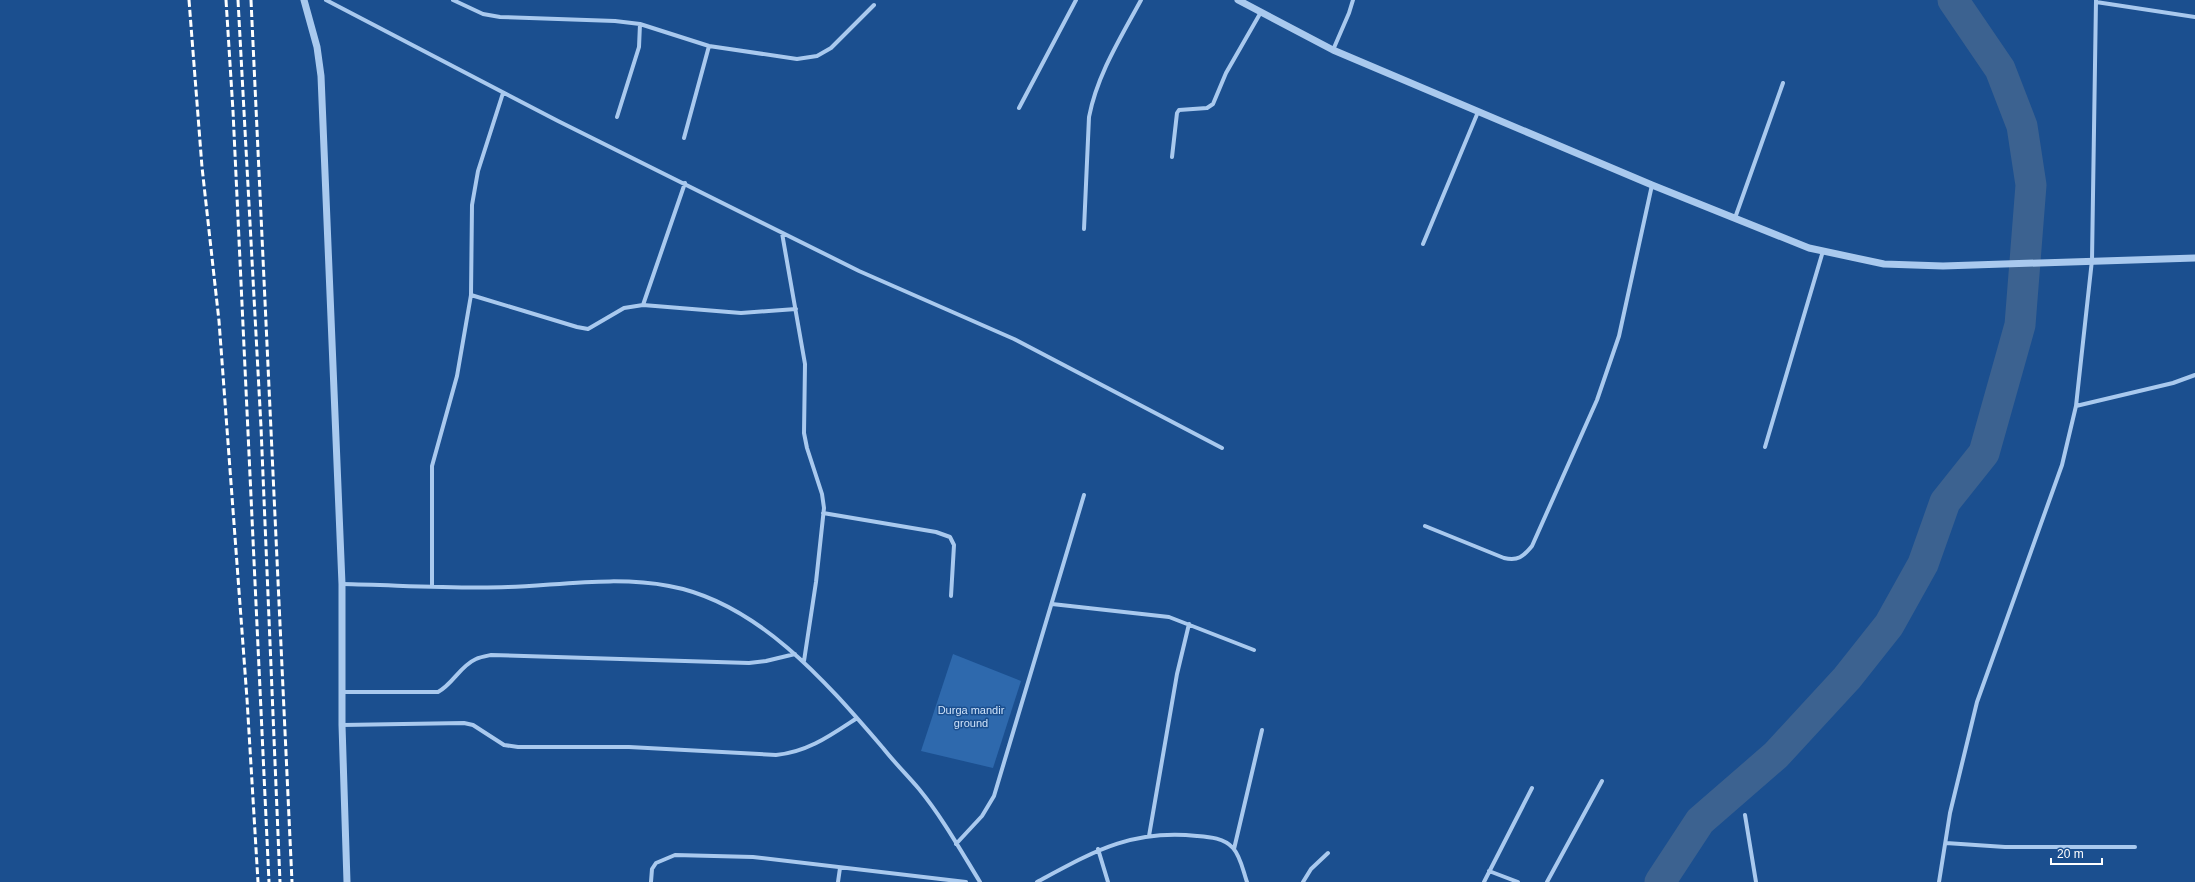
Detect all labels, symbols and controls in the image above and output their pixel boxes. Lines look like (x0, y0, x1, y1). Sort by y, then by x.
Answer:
park label: Durga mandir ground (938, 704, 1005, 729)
scale bar (2051, 840, 2102, 866)
text: 20 m (2057, 847, 2084, 861)

